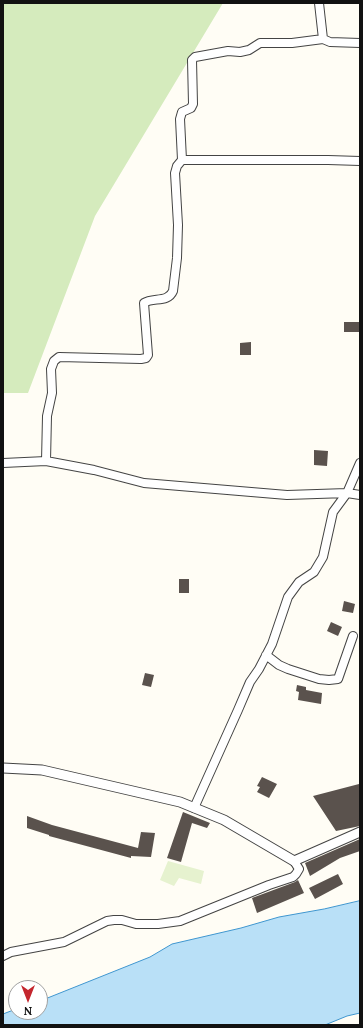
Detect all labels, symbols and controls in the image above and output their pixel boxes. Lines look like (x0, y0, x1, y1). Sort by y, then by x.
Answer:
north arrow (8, 980, 48, 1020)
text: N (24, 1004, 32, 1018)

